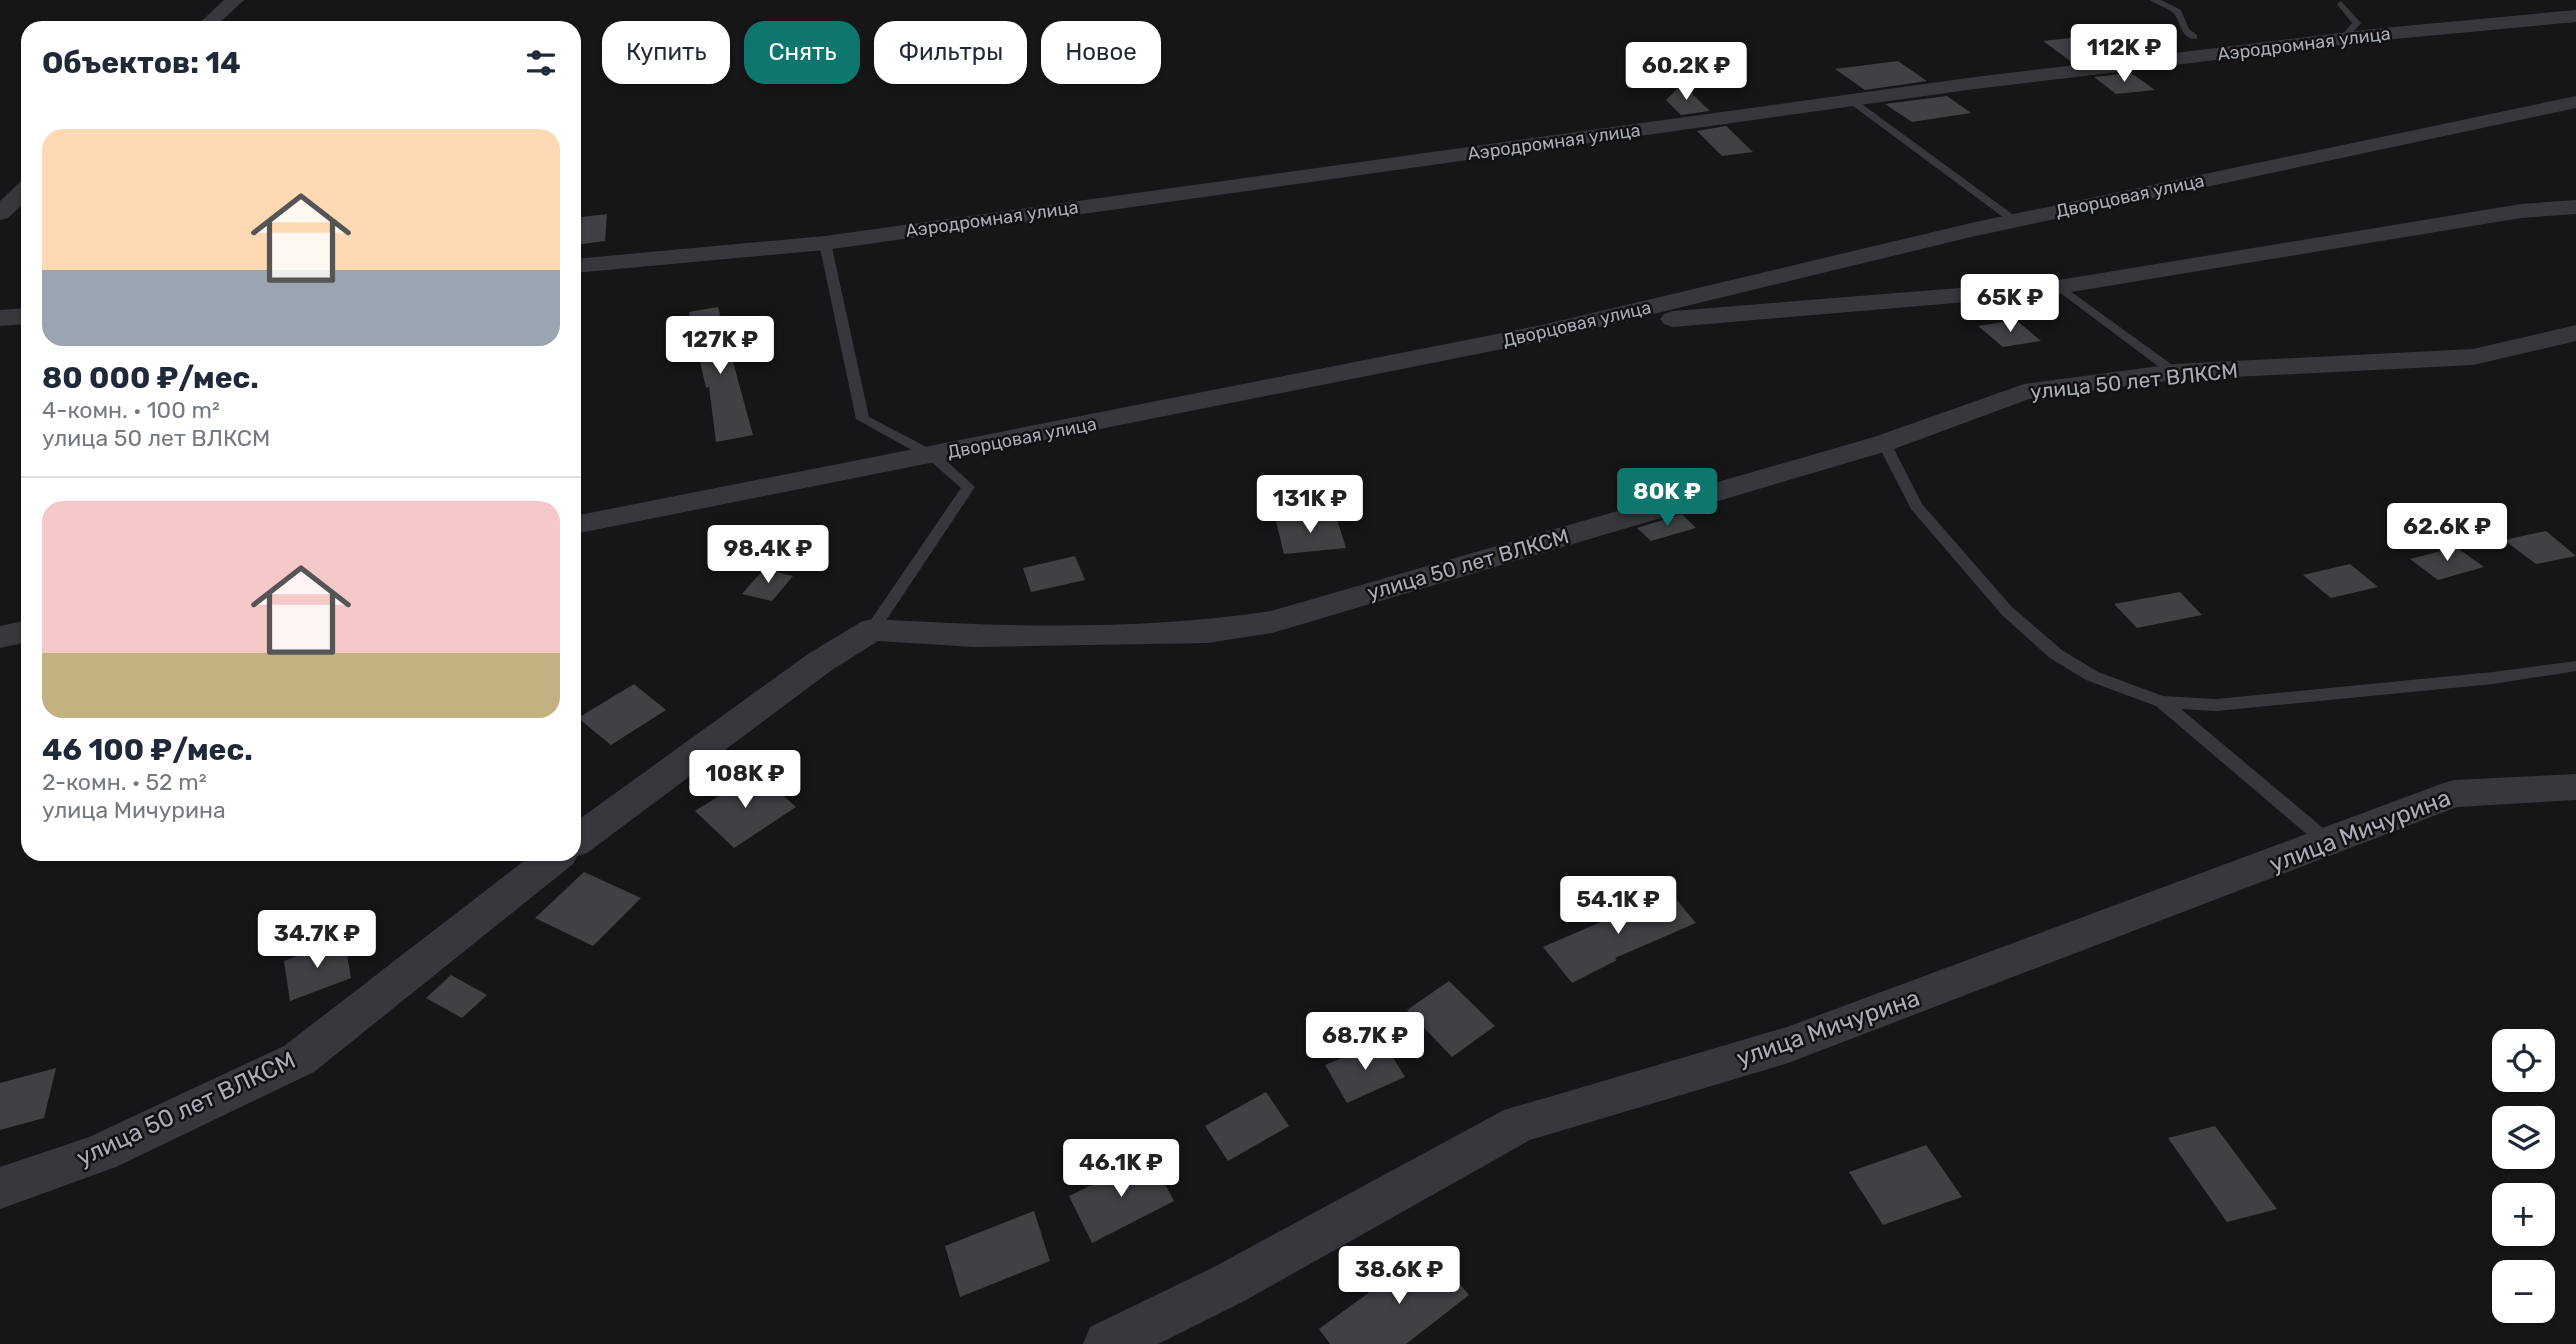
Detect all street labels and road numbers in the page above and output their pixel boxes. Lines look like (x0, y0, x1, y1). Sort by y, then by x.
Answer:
street label: Аэродромная улица (2216, 22, 2392, 66)
street label: Аэродромная улица (1466, 119, 1642, 165)
street label: Дворцовая улица (2054, 170, 2206, 222)
street label: Аэродромная улица (904, 196, 1080, 242)
street label: Дворцовая улица (1501, 296, 1653, 352)
street label: улица 50 лет ВЛКСМ (2029, 358, 2239, 404)
street label: Дворцовая улица (946, 413, 1098, 463)
street label: улица 50 лет ВЛКСМ (1364, 523, 1572, 605)
street label: улица Мичурина (2265, 784, 2455, 878)
street label: улица Мичурина (1733, 984, 1923, 1072)
street label: улица 50 лет ВЛКСМ (72, 1046, 300, 1172)

